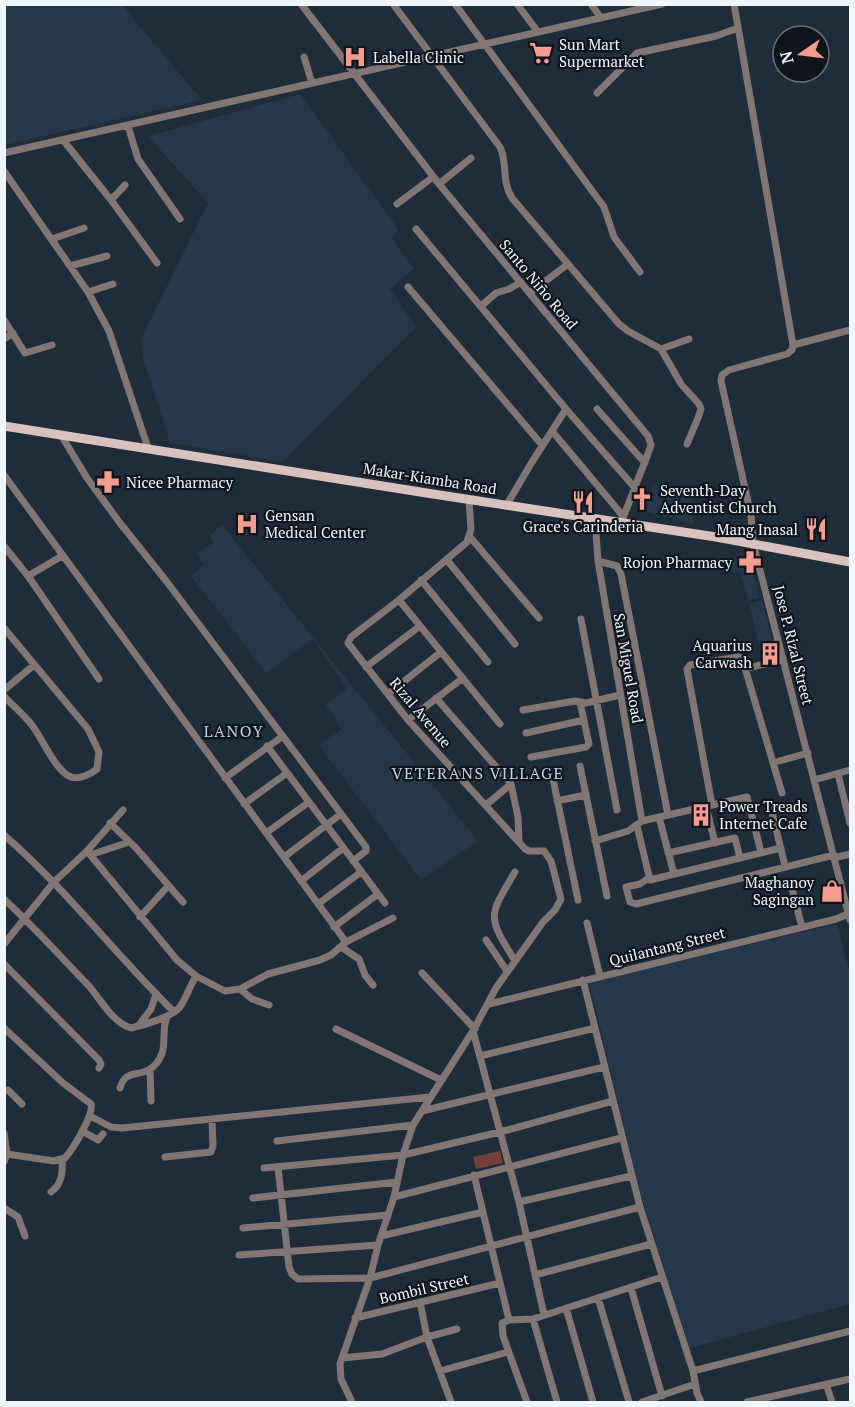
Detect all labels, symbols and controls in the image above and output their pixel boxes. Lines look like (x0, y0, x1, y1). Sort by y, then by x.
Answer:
north arrow (771, 24, 831, 84)
place label: Sun Mart Supermarket (559, 34, 645, 71)
supermarket icon: Sun Mart Supermarket (528, 40, 554, 66)
hospital icon: Labella Clinic (342, 44, 368, 70)
place label: Labella Clinic (373, 47, 464, 67)
text: N (774, 49, 799, 66)
street label: Santo Niño Road (495, 235, 583, 333)
street label: Makar-Kiamba Road (362, 458, 498, 498)
pharmacy icon: Nicee Pharmacy (95, 469, 121, 495)
place label: Nicee Pharmacy (126, 472, 234, 492)
place label: Seventh-Day Adventist Church (660, 480, 777, 517)
church icon: Seventh-Day Adventist Church (629, 486, 655, 512)
restaurant icon: Grace's Carinderia (570, 489, 596, 515)
place label: Gensan Medical Center (265, 505, 366, 542)
hospital icon: Gensan Medical Center (234, 511, 260, 537)
place label: Grace's Carinderia (523, 516, 644, 536)
restaurant icon: Mang Inasal (803, 516, 829, 542)
place label: Mang Inasal (717, 519, 798, 539)
pharmacy icon: Rojon Pharmacy (737, 549, 763, 575)
place label: Rojon Pharmacy (623, 552, 732, 572)
street label: Jose P. Rizal Street (769, 583, 819, 707)
street label: San Miguel Road (609, 611, 649, 725)
place label: Aquarius Carwash (693, 635, 752, 672)
building icon: Aquarius Carwash (757, 641, 783, 667)
street label: Rizal Avenue (386, 673, 456, 751)
district label: LANOY (204, 720, 264, 742)
district label: VETERANS VILLAGE (392, 762, 564, 784)
place label: Power Treads Internet Cafe (719, 796, 808, 833)
building icon: Power Treads Internet Cafe (688, 802, 714, 828)
place label: Maghanoy Sagingan (745, 872, 814, 909)
shop icon: Maghanoy Sagingan (819, 878, 845, 904)
street label: Quilantang Street (607, 922, 727, 970)
street label: Bombil Street (377, 1268, 471, 1308)

